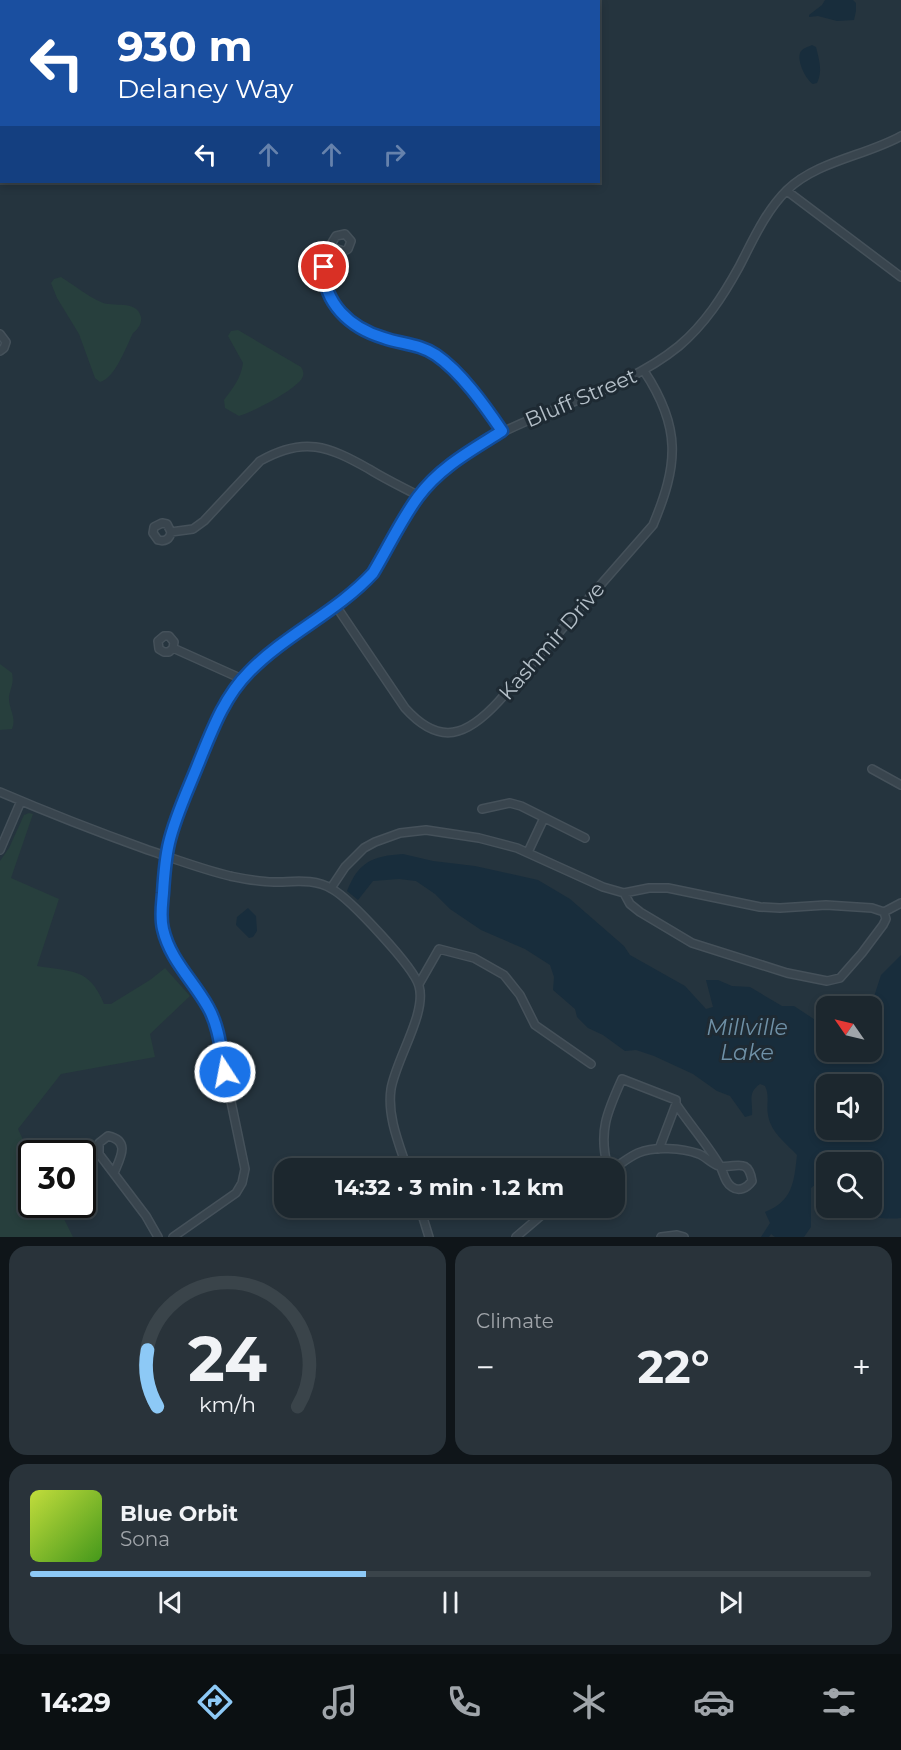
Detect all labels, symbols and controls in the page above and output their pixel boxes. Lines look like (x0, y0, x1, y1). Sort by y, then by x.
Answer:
text: 930 m (117, 20, 253, 72)
icon: left (18, 24, 96, 102)
text: Delaney Way (117, 72, 293, 105)
icon: left (189, 138, 222, 171)
icon: ahead (252, 138, 285, 171)
icon: ahead (315, 138, 348, 171)
icon: right (378, 138, 411, 171)
pin (298, 241, 349, 292)
icon: arrive (307, 250, 340, 283)
street label: Bluff Street (521, 363, 640, 432)
street label: Kashmir Drive (494, 576, 610, 705)
north arrow (816, 996, 882, 1062)
map controls (816, 996, 882, 1218)
water label: Millville Lake (706, 1014, 788, 1066)
position arrow (193, 1040, 257, 1104)
button: sound (816, 1074, 882, 1140)
speed limit sign: 30 (18, 1140, 96, 1218)
button: search (816, 1152, 882, 1218)
text: 14:32 · 3 min · 1.2 km (335, 1174, 564, 1201)
text: Climate (476, 1309, 554, 1333)
text: 24 (188, 1321, 267, 1397)
text: 22° (638, 1339, 709, 1394)
text: − (476, 1347, 495, 1387)
text: + (852, 1347, 871, 1387)
text: km/h (199, 1392, 256, 1418)
text: Blue Orbit (120, 1500, 238, 1527)
text: Sona (120, 1527, 170, 1551)
icon: previous (154, 1586, 187, 1619)
icon: pause (434, 1586, 467, 1619)
icon: next (714, 1586, 747, 1619)
icon: directions (194, 1681, 236, 1723)
icon: music (319, 1681, 361, 1723)
icon: phone (443, 1681, 485, 1723)
icon: climate (568, 1681, 610, 1723)
icon: car (693, 1681, 735, 1723)
icon: filters (818, 1681, 860, 1723)
text: 14:29 (41, 1686, 111, 1719)

